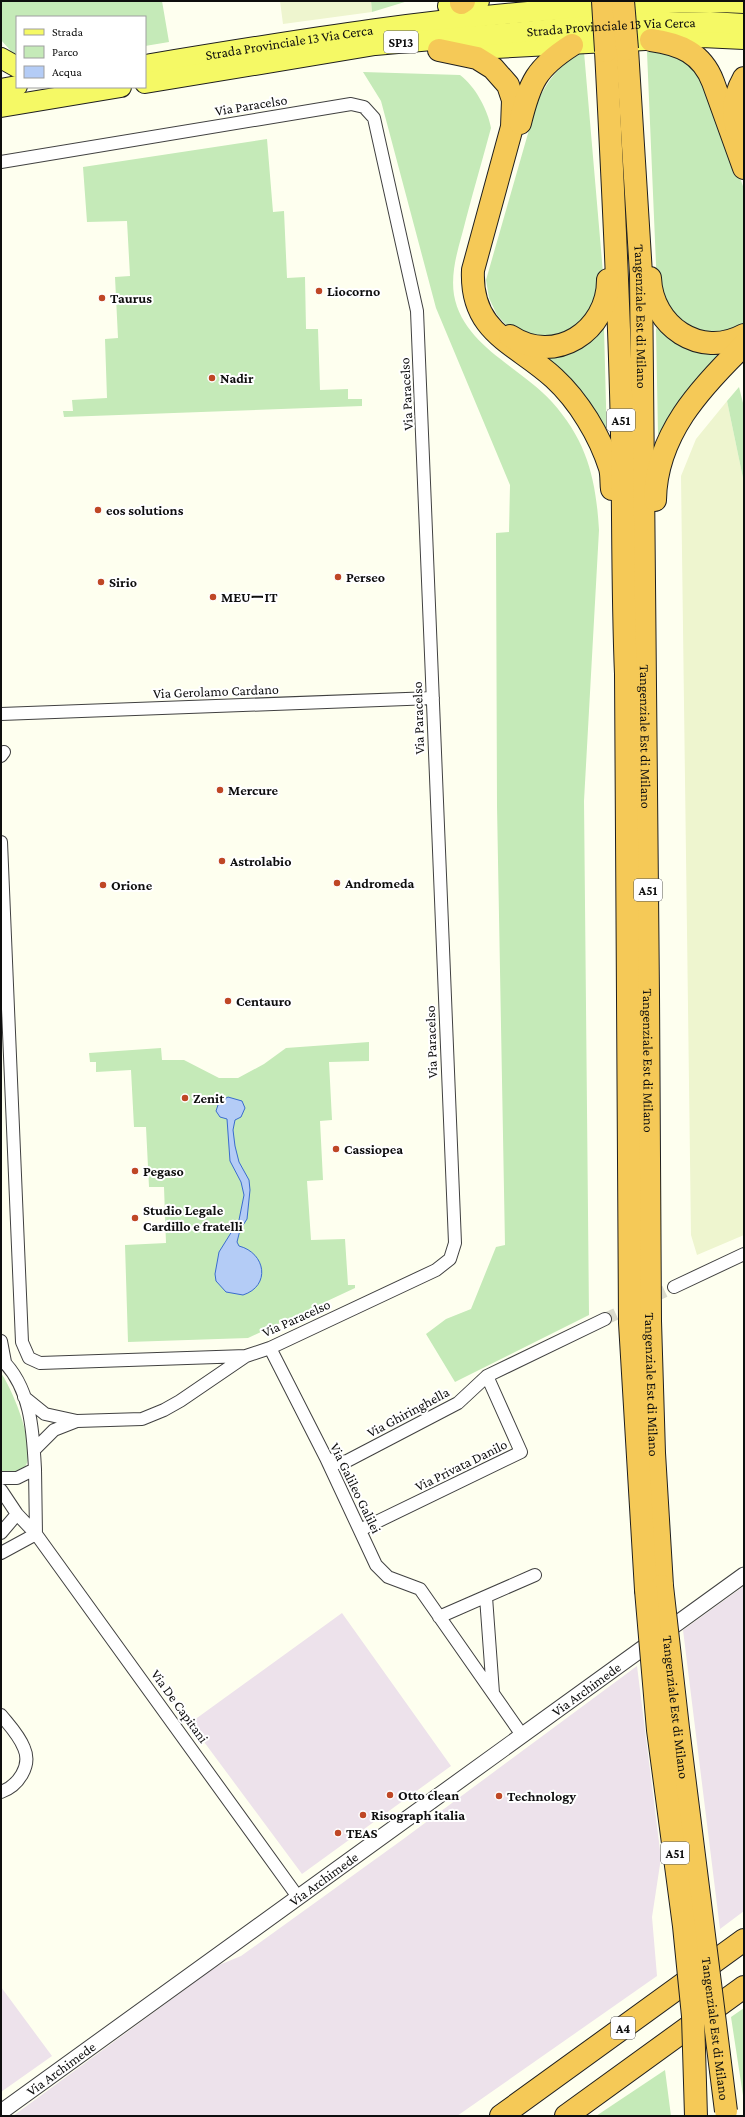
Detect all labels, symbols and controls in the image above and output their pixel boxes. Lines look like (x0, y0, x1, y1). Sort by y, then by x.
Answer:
street label: Strada Provinciale 13 Via Cerca (526, 14, 696, 40)
legend (16, 16, 146, 88)
street label: Strada Provinciale 13 Via Cerca (204, 21, 375, 63)
text: Strada (52, 25, 83, 39)
road number: SP13 (384, 31, 418, 53)
text: Parco (52, 45, 78, 59)
text: Acqua (52, 65, 82, 79)
street label: Via Paracelso (214, 91, 288, 119)
street label: Tangenziale Est di Milano (631, 244, 650, 389)
place label: Liocorno (327, 283, 380, 299)
marker: Liocorno (314, 286, 324, 296)
place label: Taurus (110, 290, 152, 306)
marker: Taurus (97, 293, 107, 303)
street label: Via Paracelso (396, 357, 416, 431)
place label: Nadir (220, 370, 254, 386)
marker: Nadir (207, 373, 217, 383)
road number: A51 (607, 409, 635, 431)
place label: eos solutions (106, 502, 184, 518)
marker: eos solutions (93, 505, 103, 515)
place label: Perseo (346, 569, 385, 585)
marker: Perseo (333, 572, 343, 582)
place label: Sirio (109, 574, 137, 590)
marker: Sirio (96, 577, 106, 587)
place label: MEUーIT (221, 589, 278, 605)
marker: MEUーIT (208, 592, 218, 602)
street label: Tangenziale Est di Milano (637, 664, 654, 809)
street label: Via Gerolamo Cardano (153, 681, 279, 701)
street label: Via Paracelso (409, 681, 427, 755)
place label: Mercure (228, 782, 278, 798)
marker: Mercure (215, 785, 225, 795)
place label: Astrolabio (229, 853, 291, 869)
marker: Astrolabio (217, 856, 227, 866)
place label: Andromeda (344, 875, 415, 891)
place label: Orione (111, 877, 153, 893)
marker: Andromeda (332, 878, 342, 888)
road number: A51 (634, 879, 662, 901)
marker: Orione (98, 880, 108, 890)
street label: Tangenziale Est di Milano (640, 988, 657, 1133)
place label: Centauro (236, 993, 291, 1009)
marker: Centauro (223, 996, 233, 1006)
street label: Via Paracelso (422, 1005, 440, 1079)
place label: Zenit (193, 1090, 225, 1106)
marker: Zenit (180, 1093, 190, 1103)
place label: Cassiopea (344, 1141, 403, 1157)
marker: Cassiopea (331, 1144, 341, 1154)
place label: Pegaso (143, 1163, 184, 1179)
marker: Pegaso (130, 1166, 140, 1176)
place label: Studio Legale Cardillo e fratelli (143, 1202, 243, 1234)
marker: Studio Legale Cardillo e fratelli (130, 1213, 140, 1223)
street label: Via Paracelso (259, 1296, 333, 1340)
street label: Tangenziale Est di Milano (642, 1312, 662, 1457)
street label: Via Ghiringhella (364, 1383, 452, 1440)
street label: Via Privata Danilo (412, 1436, 510, 1494)
street label: Via Galileo Galilei (327, 1440, 385, 1536)
street label: Tangenziale Est di Milano (660, 1635, 692, 1780)
street label: Via Archimede (549, 1659, 624, 1719)
street label: Via De Capitani (148, 1666, 212, 1746)
place label: Otto clean (398, 1787, 459, 1803)
place label: Technology (507, 1788, 576, 1804)
marker: Otto clean (385, 1790, 395, 1800)
marker: Technology (494, 1791, 504, 1801)
place label: Risograph italia (371, 1807, 465, 1823)
marker: Risograph italia (358, 1810, 368, 1820)
place label: TEAS (346, 1825, 378, 1841)
marker: TEAS (333, 1828, 343, 1838)
road number: A51 (661, 1842, 689, 1864)
street label: Via Archimede (286, 1849, 361, 1909)
street label: Tangenziale Est di Milano (699, 1956, 733, 2101)
road number: A4 (611, 2017, 635, 2039)
street label: Via Archimede (23, 2038, 99, 2099)

